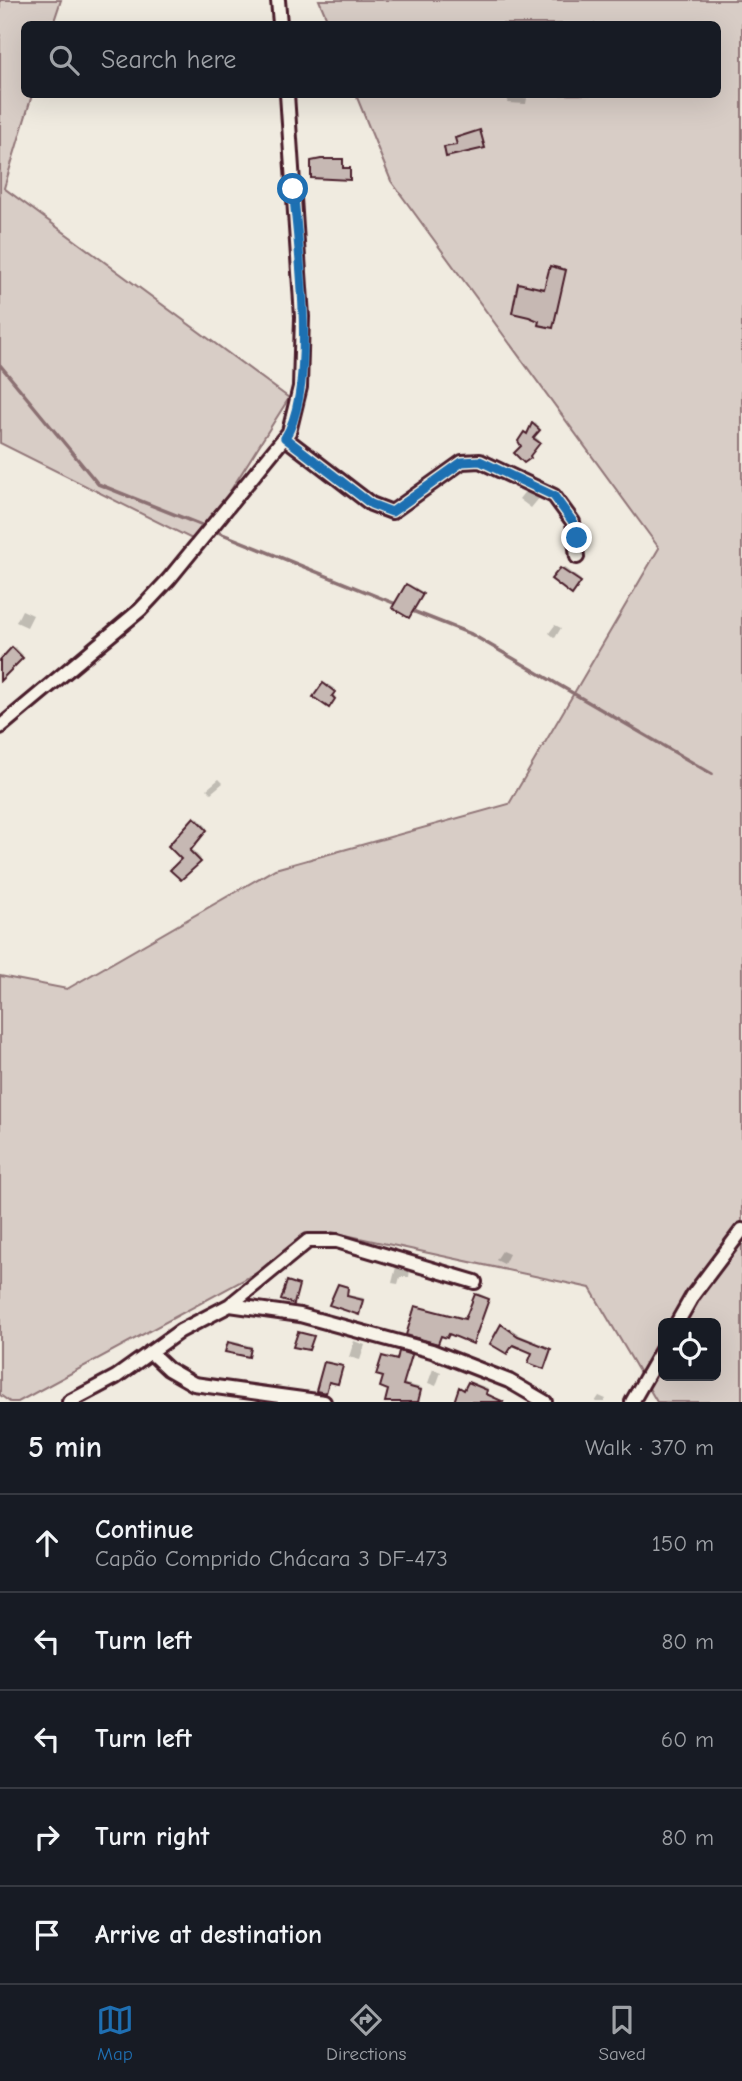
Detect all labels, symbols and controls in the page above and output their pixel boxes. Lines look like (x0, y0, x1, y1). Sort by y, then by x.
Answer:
search box (21, 21, 721, 98)
icon: search (45, 41, 83, 79)
text: Search here (101, 45, 236, 75)
route start (277, 173, 308, 204)
route end (561, 522, 592, 553)
map controls (658, 1318, 721, 1381)
button: locate (658, 1318, 721, 1381)
text: 5 min (28, 1430, 102, 1465)
text: Walk · 370 m (585, 1434, 714, 1461)
text: Continue (95, 1515, 193, 1545)
icon: ahead (28, 1524, 66, 1562)
text: 150 m (652, 1530, 714, 1557)
text: Capão Comprido Chácara 3 DF-473 (95, 1545, 448, 1572)
icon: left (28, 1622, 66, 1660)
text: Turn left (95, 1626, 192, 1656)
text: 80 m (661, 1628, 714, 1655)
icon: left (28, 1720, 66, 1758)
text: Turn left (95, 1724, 192, 1754)
text: 60 m (661, 1726, 714, 1753)
icon: right (28, 1818, 66, 1856)
text: Turn right (95, 1822, 209, 1852)
text: 80 m (661, 1824, 714, 1851)
icon: arrive (28, 1916, 66, 1954)
text: Arrive at destination (95, 1920, 322, 1950)
tab: Map (96, 2001, 134, 2065)
tab: Directions (326, 2001, 406, 2065)
tab: Saved (599, 2001, 646, 2065)

